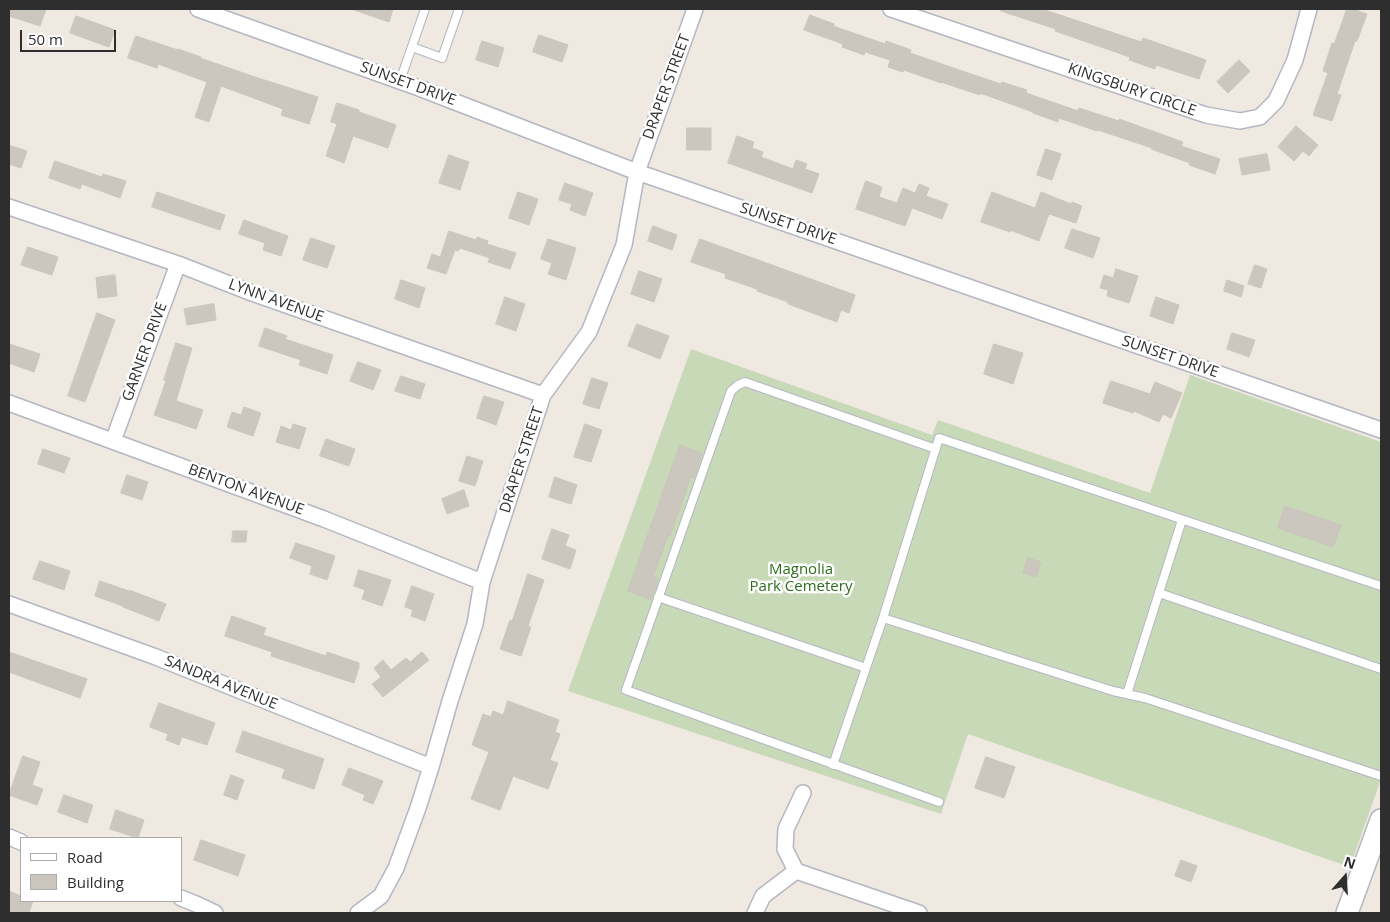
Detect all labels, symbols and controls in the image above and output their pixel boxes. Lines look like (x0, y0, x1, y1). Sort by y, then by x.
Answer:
scale bar (22, 20, 119, 52)
text: 50 m (28, 29, 63, 49)
street label: DRAPER STREET (640, 32, 694, 142)
street label: SUNSET DRIVE (358, 58, 458, 110)
street label: KINGSBURY CIRCLE (1065, 60, 1199, 120)
street label: SUNSET DRIVE (737, 199, 839, 249)
street label: LYNN AVENUE (226, 275, 326, 327)
street label: GARNER DRIVE (119, 300, 171, 404)
street label: SUNSET DRIVE (1119, 332, 1221, 382)
street label: DRAPER STREET (496, 405, 548, 515)
street label: BENTON AVENUE (186, 461, 306, 519)
park label: Magnolia Park Cemetery (750, 561, 852, 596)
street label: SANDRA AVENUE (162, 652, 280, 714)
legend (20, 837, 182, 902)
text: Road (67, 847, 103, 867)
north arrow (1320, 852, 1370, 902)
text: N (1342, 852, 1359, 873)
text: Building (67, 872, 124, 892)

